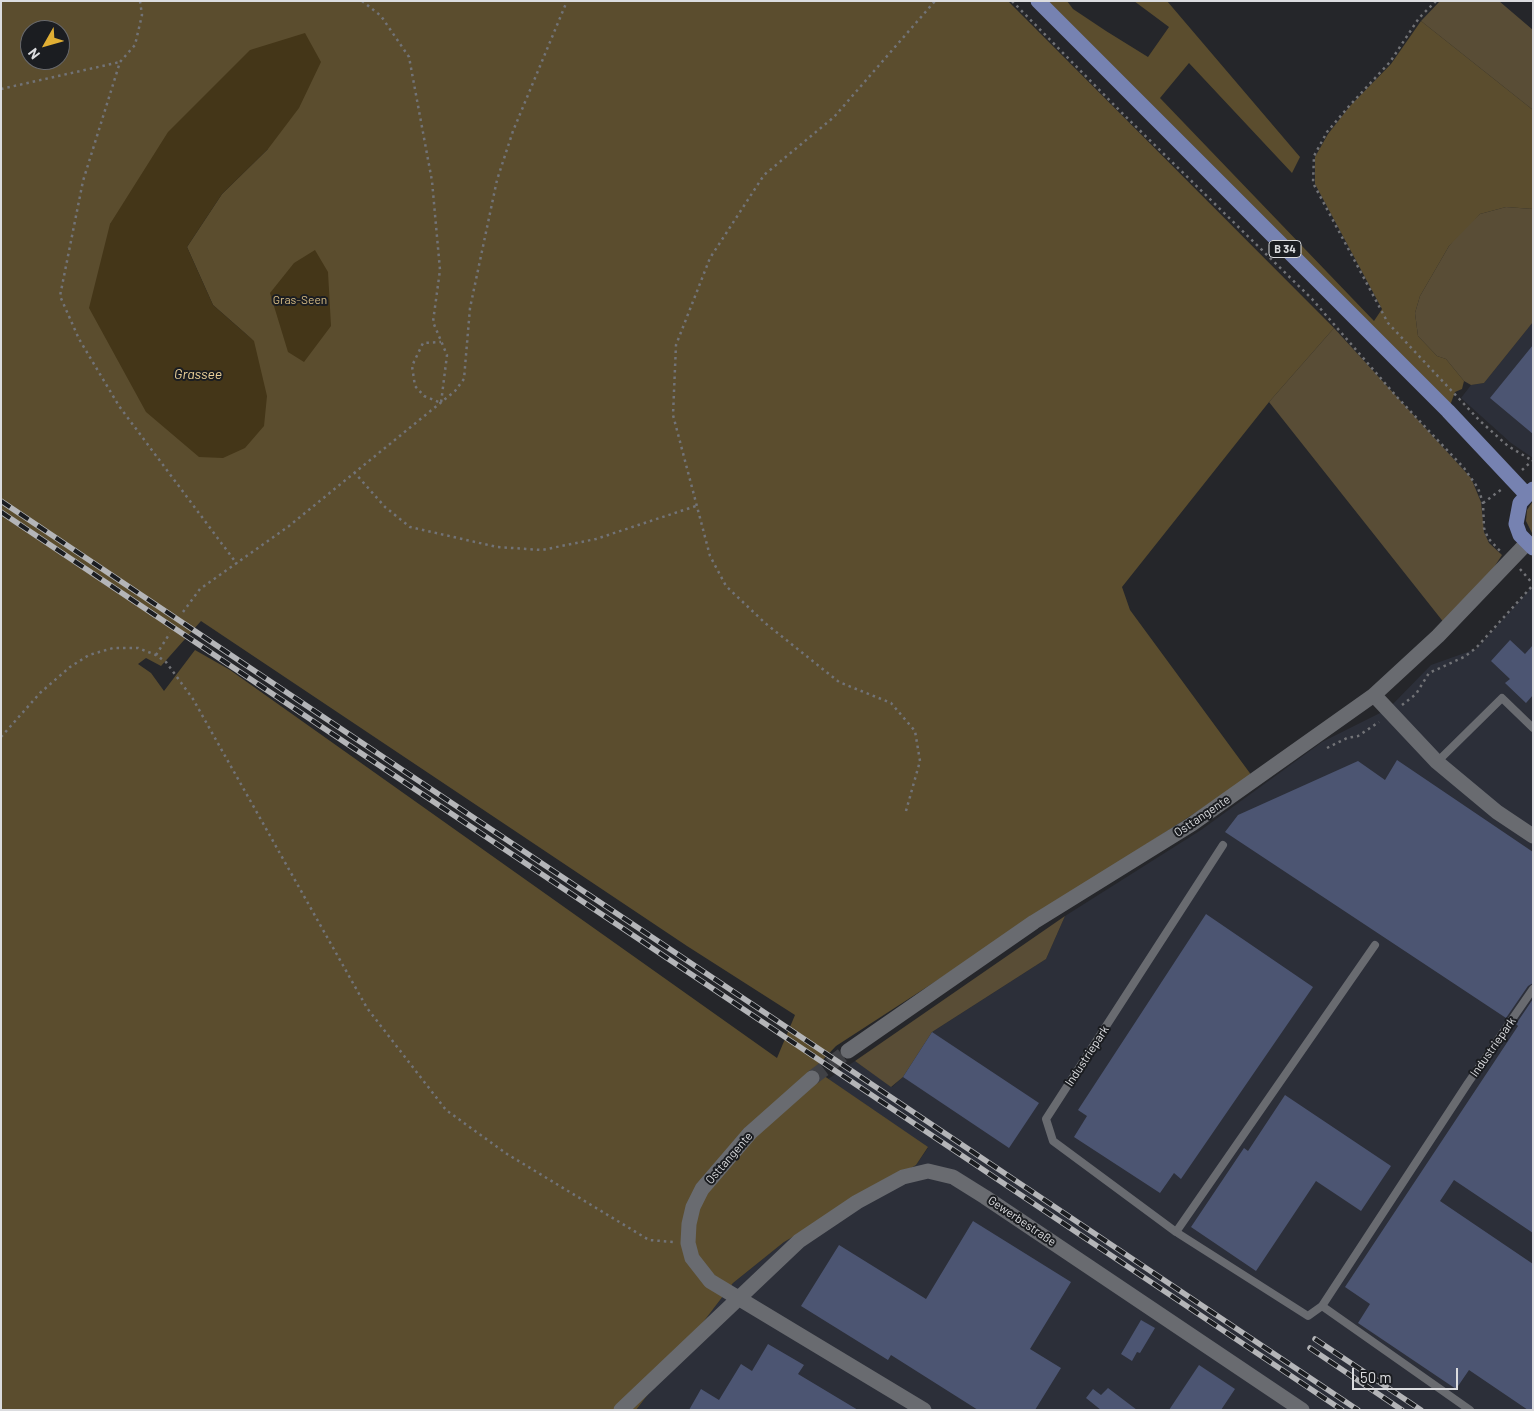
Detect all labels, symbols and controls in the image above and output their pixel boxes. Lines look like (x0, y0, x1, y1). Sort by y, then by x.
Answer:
north arrow (20, 20, 70, 70)
text: N (24, 45, 43, 63)
road number: B 34 (1269, 240, 1301, 258)
park label: Gras-Seen (273, 293, 327, 307)
water label: Grassee (174, 366, 222, 382)
street label: Osttangente (1171, 792, 1233, 840)
street label: Industriepark (1467, 1014, 1519, 1080)
street label: Industriepark (1062, 1023, 1112, 1089)
street label: Osttangente (702, 1129, 756, 1187)
street label: Gewerbestraße (985, 1193, 1059, 1249)
scale bar (1354, 1358, 1460, 1390)
text: 50 m (1360, 1368, 1392, 1386)

